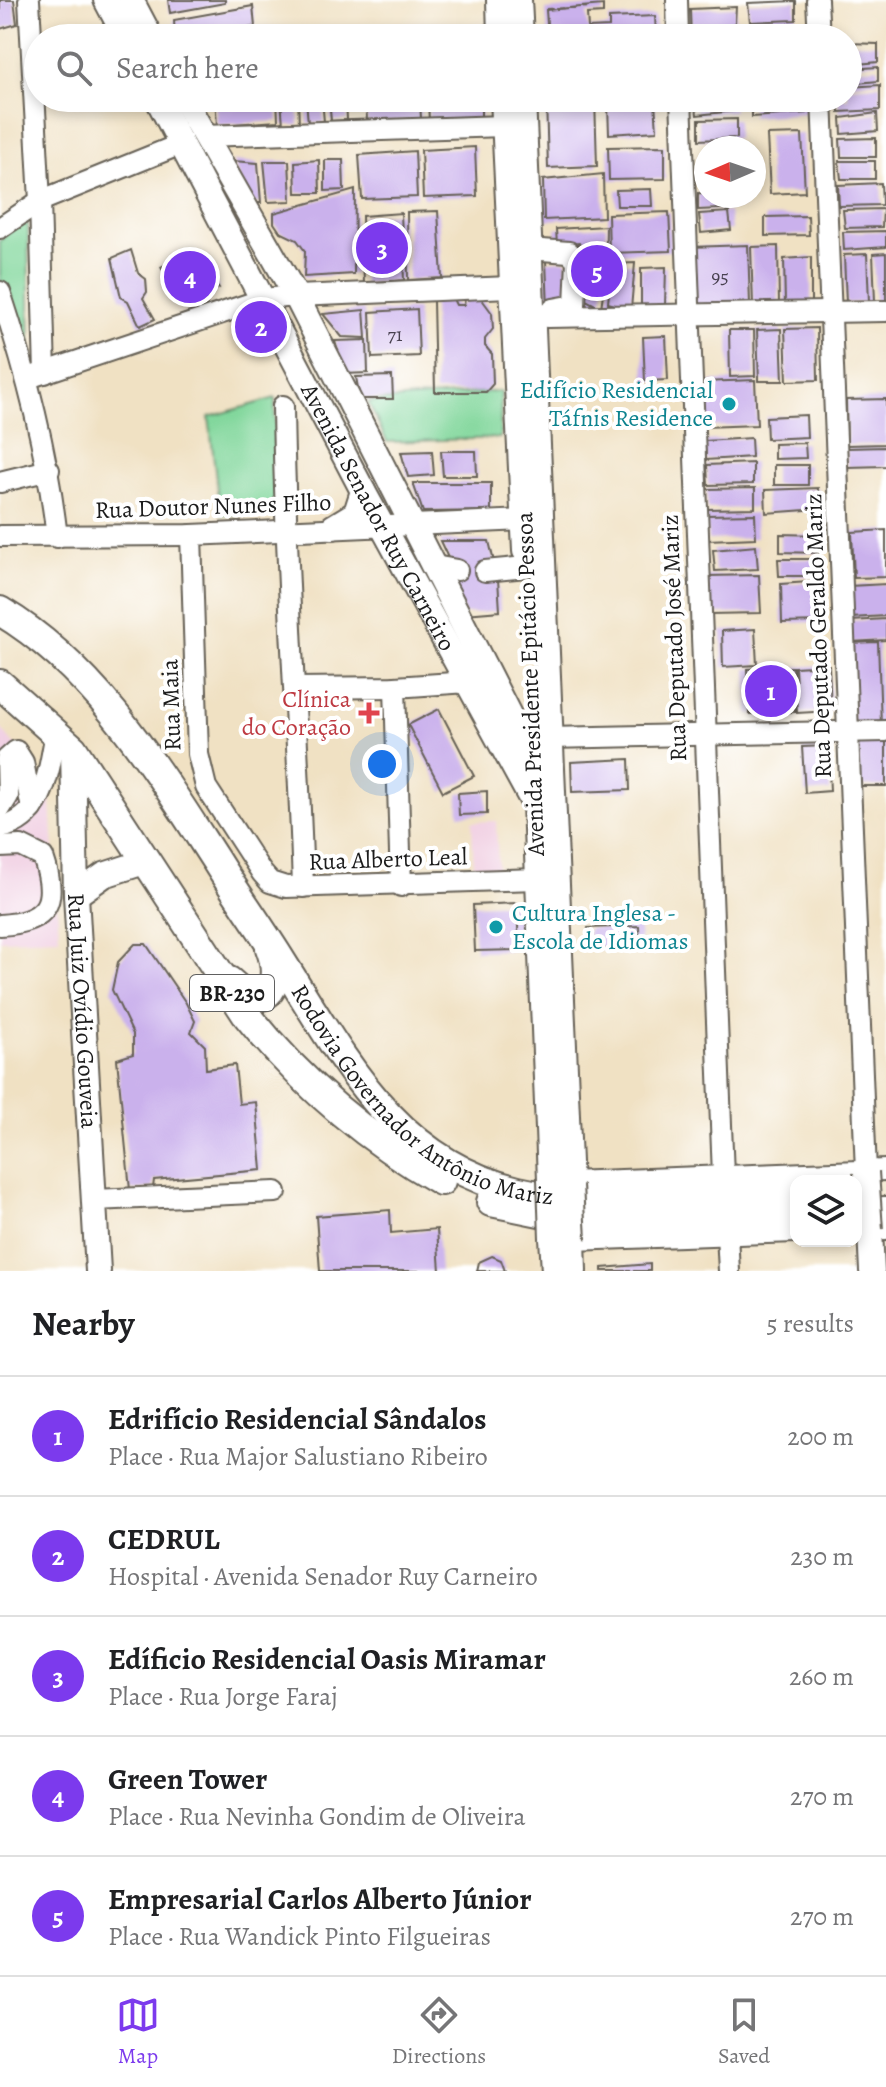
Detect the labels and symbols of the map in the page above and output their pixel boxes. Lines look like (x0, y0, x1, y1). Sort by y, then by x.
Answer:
north arrow (694, 136, 766, 208)
pin: 3 (356, 218, 408, 278)
pin: 5 (571, 241, 623, 301)
pin: 4 (164, 247, 216, 307)
house number: 95 (711, 263, 729, 290)
pin: 2 (235, 297, 287, 357)
house number: 71 (387, 321, 403, 348)
place label: Edifício Residencial Táfnis Residence (520, 374, 713, 434)
street label: Avenida Senador Ruy Carneiro (293, 377, 463, 657)
marker: Edifício Residencial Táfnis Residence (720, 395, 738, 413)
street label: Rua Doutor Nunes Filho (94, 486, 332, 526)
street label: Rua Deputado Geraldo Mariz (797, 493, 839, 779)
street label: Avenida Presidente Epitácio Pessoa (508, 511, 552, 858)
street label: Rua Deputado José Mariz (654, 514, 694, 762)
street label: Rua Maia (153, 658, 189, 752)
pin: 1 (745, 661, 797, 721)
place label: Clínica do Coração (242, 683, 352, 743)
marker: Clínica do Coração (358, 702, 380, 724)
your location (362, 744, 402, 784)
street label: Rua Alberto Leal (308, 840, 468, 878)
street label: Rua Juiz Ovídio Gouveia (60, 892, 106, 1130)
place label: Cultura Inglesa - Escola de Idiomas (512, 897, 688, 957)
marker: Cultura Inglesa - Escola de Idiomas (487, 918, 505, 936)
road number: BR-230 (190, 975, 274, 1011)
street label: Rodovia Governador Antônio Mariz (284, 978, 555, 1212)

